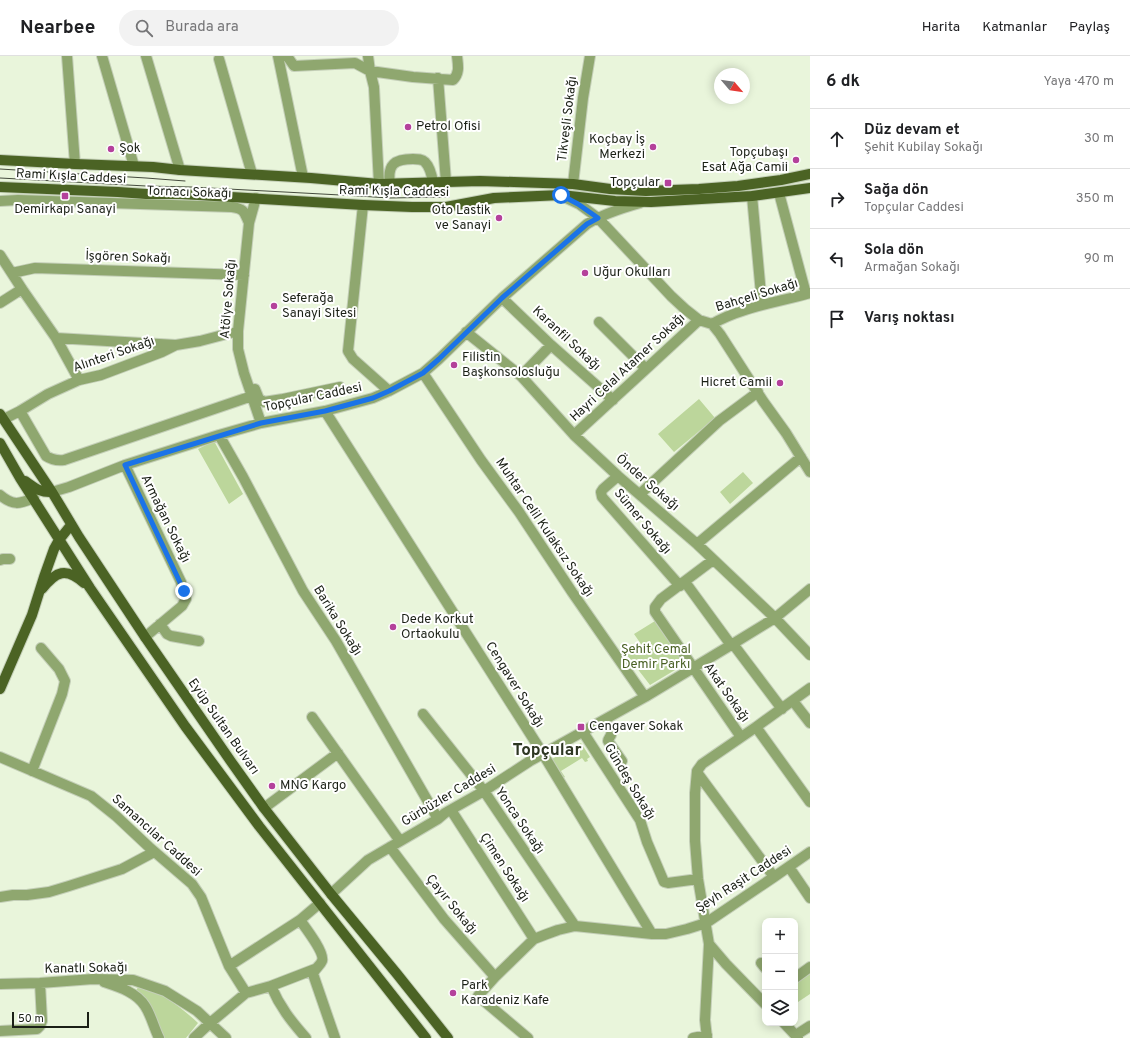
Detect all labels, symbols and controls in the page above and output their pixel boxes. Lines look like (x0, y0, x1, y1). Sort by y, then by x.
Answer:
search box (119, 10, 399, 46)
text: Nearbee (20, 16, 95, 40)
icon: search (133, 17, 155, 39)
text: Burada ara (165, 18, 239, 37)
text: Harita (922, 19, 960, 36)
text: Katmanlar (982, 19, 1047, 36)
text: Paylaş (1069, 19, 1110, 36)
north arrow (714, 68, 750, 104)
text: 6 dk (826, 71, 860, 93)
text: Yaya · 470 m (1043, 74, 1114, 90)
street label: Tikveşli Sokağı (555, 75, 581, 163)
place label: Petrol Ofisi (416, 119, 480, 135)
text: Düz devam et (864, 121, 960, 140)
marker: Petrol Ofisi (403, 122, 413, 132)
icon: ahead (826, 128, 848, 150)
place label: Koçbay İş Merkezi (589, 130, 645, 163)
text: 30 m (1084, 131, 1114, 147)
text: Şehit Kubilay Sokağı (864, 140, 983, 156)
place label: Şok (119, 141, 141, 157)
marker: Koçbay İş Merkezi (648, 142, 658, 152)
marker: Şok (106, 144, 116, 154)
place label: Topçubaşı Esat Ağa Camii (701, 145, 788, 176)
marker: Topçubaşı Esat Ağa Camii (791, 155, 801, 165)
street label: Rami Kışla Caddesi (15, 166, 127, 188)
place label: Topçular (610, 175, 660, 191)
marker: Topçular (663, 178, 673, 188)
text: Sağa dön (864, 181, 929, 200)
street label: Rami Kışla Caddesi (339, 183, 449, 201)
street label: Tornacı Sokağı (146, 184, 232, 202)
route start (552, 186, 570, 204)
icon: right (826, 188, 848, 210)
marker: Demirkapı Sanayi (60, 191, 70, 201)
text: 350 m (1076, 191, 1114, 207)
text: Topçular Caddesi (864, 200, 964, 216)
place label: Demirkapı Sanayi (14, 202, 116, 218)
place label: Oto Lastik ve Sanayi (431, 203, 491, 234)
marker: Oto Lastik ve Sanayi (494, 213, 504, 223)
text: Sola dön (864, 241, 924, 260)
street label: İşgören Sokağı (85, 247, 171, 267)
icon: left (826, 248, 848, 270)
text: 90 m (1084, 251, 1114, 267)
street label: Atölye Sokağı (218, 258, 240, 340)
text: Armağan Sokağı (864, 260, 960, 276)
place label: Uğur Okulları (593, 265, 670, 281)
marker: Uğur Okulları (580, 268, 590, 278)
street label: Bahçeli Sokağı (714, 276, 800, 316)
place label: Seferağa Sanayi Sitesi (282, 291, 356, 322)
marker: Seferağa Sanayi Sitesi (269, 301, 279, 311)
street label: Karanfil Sokağı (528, 303, 604, 375)
icon: arrive (826, 308, 848, 330)
text: Varış noktası (864, 309, 955, 328)
street label: Hayri Celal Atamer Sokağı (567, 310, 689, 426)
street label: Alınteri Sokağı (71, 334, 157, 376)
place label: Filistin Başkonsolosluğu (462, 350, 560, 381)
marker: Filistin Başkonsolosluğu (449, 360, 459, 370)
place label: Hicret Camii (700, 375, 772, 391)
marker: Hicret Camii (775, 378, 785, 388)
street label: Topçular Caddesi (263, 380, 363, 416)
street label: Önder Sokağı (612, 450, 683, 515)
street label: Muhtar Celil Kulaksız Sokağı (491, 455, 597, 601)
street label: Armağan Sokağı (137, 472, 193, 566)
street label: Sümer Sokağı (610, 486, 674, 558)
route end (175, 582, 193, 600)
street label: Barika Sokağı (309, 583, 365, 659)
place label: Dede Korkut Ortaokulu (401, 612, 474, 643)
marker: Dede Korkut Ortaokulu (388, 622, 398, 632)
street label: Cengaver Sokağı (481, 639, 547, 731)
park label: Şehit Cemal Demir Parkı (621, 642, 691, 673)
street label: Akat Sokağı (700, 660, 752, 726)
street label: Eyüp Sultan Bulvarı (184, 676, 262, 778)
place label: Cengaver Sokak (589, 719, 683, 735)
marker: Cengaver Sokak (576, 722, 586, 732)
district label: Topçular (513, 740, 581, 762)
street label: Gündeş Sokağı (600, 741, 658, 823)
street label: Gürbüzler Caddesi (399, 761, 499, 831)
place label: MNG Kargo (280, 778, 346, 794)
marker: MNG Kargo (267, 781, 277, 791)
street label: Yonca Sokağı (491, 785, 547, 857)
street label: Samancılar Caddesi (108, 792, 204, 880)
street label: Çimen Sokağı (476, 830, 532, 906)
street label: Şeyh Raşit Caddesi (693, 843, 795, 917)
street label: Çayır Sokağı (422, 872, 480, 938)
map controls (762, 918, 798, 1026)
button: + (762, 918, 798, 954)
button: − (762, 954, 798, 990)
street label: Kanatlı Sokağı (44, 960, 128, 978)
place label: Park Karadeniz Kafe (461, 978, 549, 1009)
marker: Park Karadeniz Kafe (448, 988, 458, 998)
button: layers (762, 990, 798, 1026)
scale bar (12, 1010, 89, 1029)
text: 50 m (18, 1012, 44, 1026)

